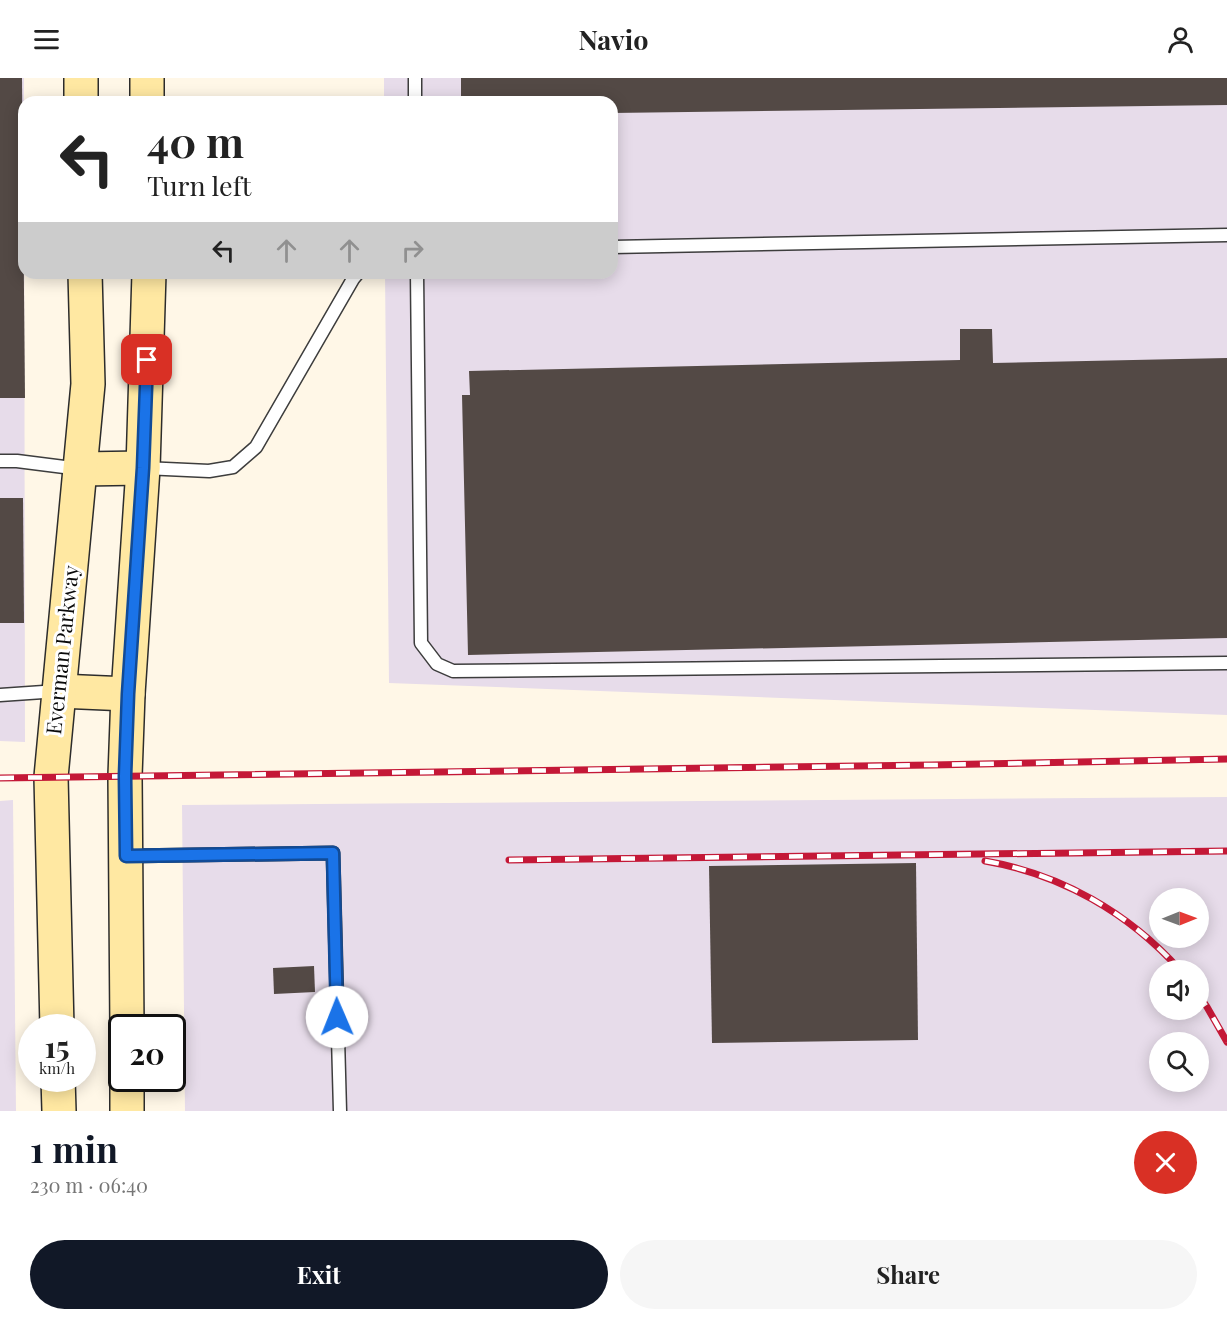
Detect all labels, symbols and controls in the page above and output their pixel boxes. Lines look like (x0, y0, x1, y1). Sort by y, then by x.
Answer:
text: Navio (578, 21, 649, 57)
icon: menu (30, 23, 63, 56)
icon: person (1164, 23, 1197, 56)
text: 40 m (147, 113, 244, 169)
icon: left (48, 120, 126, 198)
text: Turn left (147, 167, 251, 203)
icon: left (207, 234, 240, 267)
icon: ahead (270, 234, 303, 267)
icon: ahead (333, 234, 366, 267)
icon: right (396, 234, 429, 267)
pin (121, 334, 172, 385)
icon: arrive (130, 343, 163, 376)
street label: Everman Parkway (38, 564, 84, 736)
north arrow (1149, 888, 1209, 948)
map controls (1149, 888, 1209, 1092)
button: sound (1149, 960, 1209, 1020)
position arrow (305, 985, 369, 1049)
speed limit sign: 20 (108, 1014, 186, 1092)
text: 15 (45, 1026, 69, 1066)
button: search (1149, 1032, 1209, 1092)
text: km/h (39, 1058, 75, 1078)
text: 1 min (30, 1124, 118, 1172)
button: close (1134, 1131, 1197, 1194)
text: 230 m · 06:40 (30, 1171, 148, 1198)
button: Exit (30, 1240, 608, 1309)
button: Share (620, 1240, 1197, 1309)

